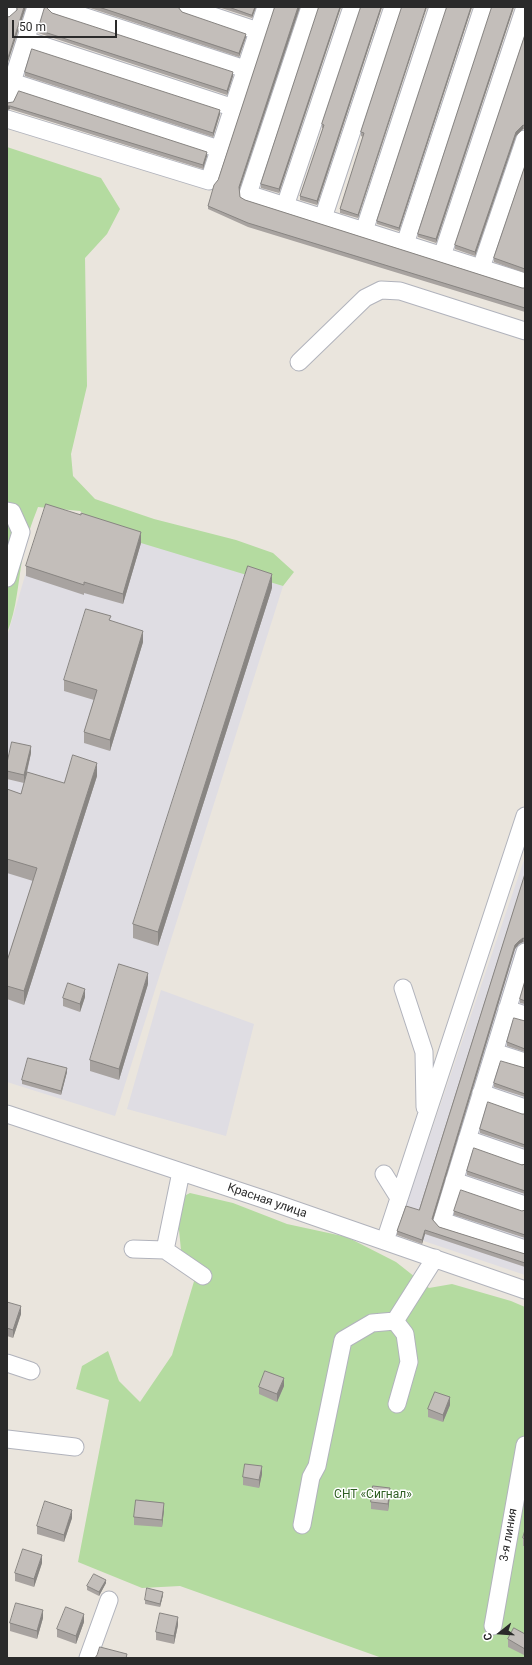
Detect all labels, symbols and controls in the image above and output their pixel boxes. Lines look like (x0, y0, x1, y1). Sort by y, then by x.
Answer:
scale bar (14, 12, 119, 38)
text: 50 m (19, 20, 46, 34)
street label: Красная улица (225, 1181, 309, 1221)
park label: СНТ «Сигнал» (334, 1488, 412, 1502)
street label: 3-я линия (497, 1507, 521, 1563)
north arrow (480, 1613, 520, 1653)
text: С (481, 1631, 495, 1642)

